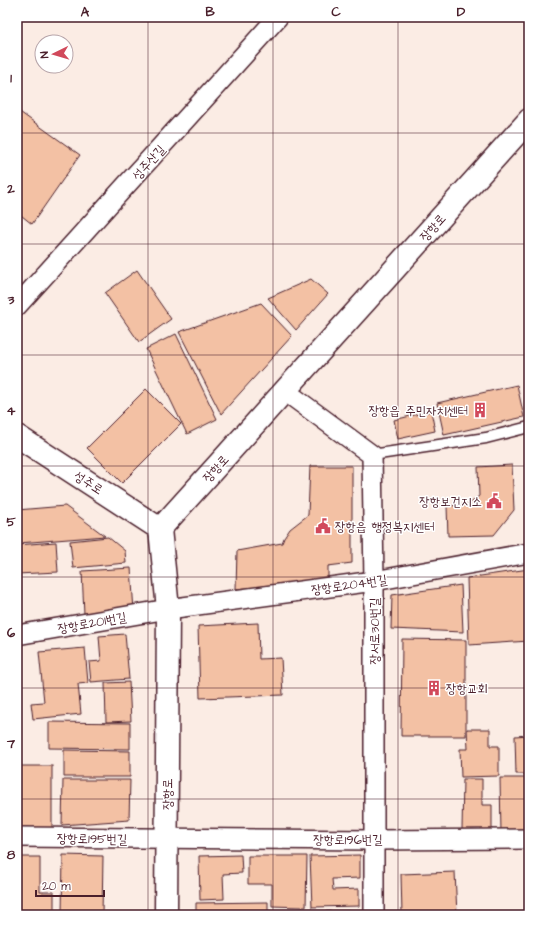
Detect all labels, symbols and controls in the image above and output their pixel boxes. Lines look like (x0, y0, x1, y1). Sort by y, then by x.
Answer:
text: A (81, 3, 90, 21)
text: B (205, 3, 215, 21)
text: C (331, 3, 341, 21)
text: D (457, 3, 466, 21)
north arrow (34, 34, 74, 74)
text: N (37, 51, 52, 59)
text: 1 (10, 69, 12, 87)
street label: 성주산길 (128, 141, 169, 184)
text: 2 (6, 180, 15, 198)
street label: 장항로 (416, 210, 450, 245)
text: 3 (7, 291, 15, 309)
building icon: 장항읍 주민자치센터 (471, 401, 489, 419)
text: 4 (7, 402, 16, 420)
place label: 장항읍 주민자치센터 (369, 402, 468, 420)
street label: 장항로 (199, 451, 233, 486)
street label: 성주로 (70, 467, 107, 499)
public building icon: 장항보건지소 (485, 492, 503, 510)
place label: 장항보건지소 (419, 493, 482, 511)
text: 5 (6, 513, 16, 531)
public building icon: 장항읍 행정복지센터 (314, 517, 332, 535)
place label: 장항읍 행정복지센터 (335, 518, 434, 536)
street label: 장항로204번길 (310, 571, 388, 599)
street label: 장서로30번길 (366, 597, 384, 665)
street label: 장항로201번길 (56, 608, 128, 638)
text: 6 (7, 624, 16, 642)
building icon: 장항교회 (425, 679, 443, 697)
place label: 장항교회 (446, 680, 488, 698)
text: 7 (6, 735, 16, 753)
street label: 장항로 (159, 778, 177, 810)
street label: 장항로195번길 (57, 829, 127, 849)
street label: 장항로196번길 (313, 831, 383, 849)
text: 8 (7, 846, 16, 864)
scale bar (36, 872, 104, 898)
text: 20 m (42, 878, 71, 895)

